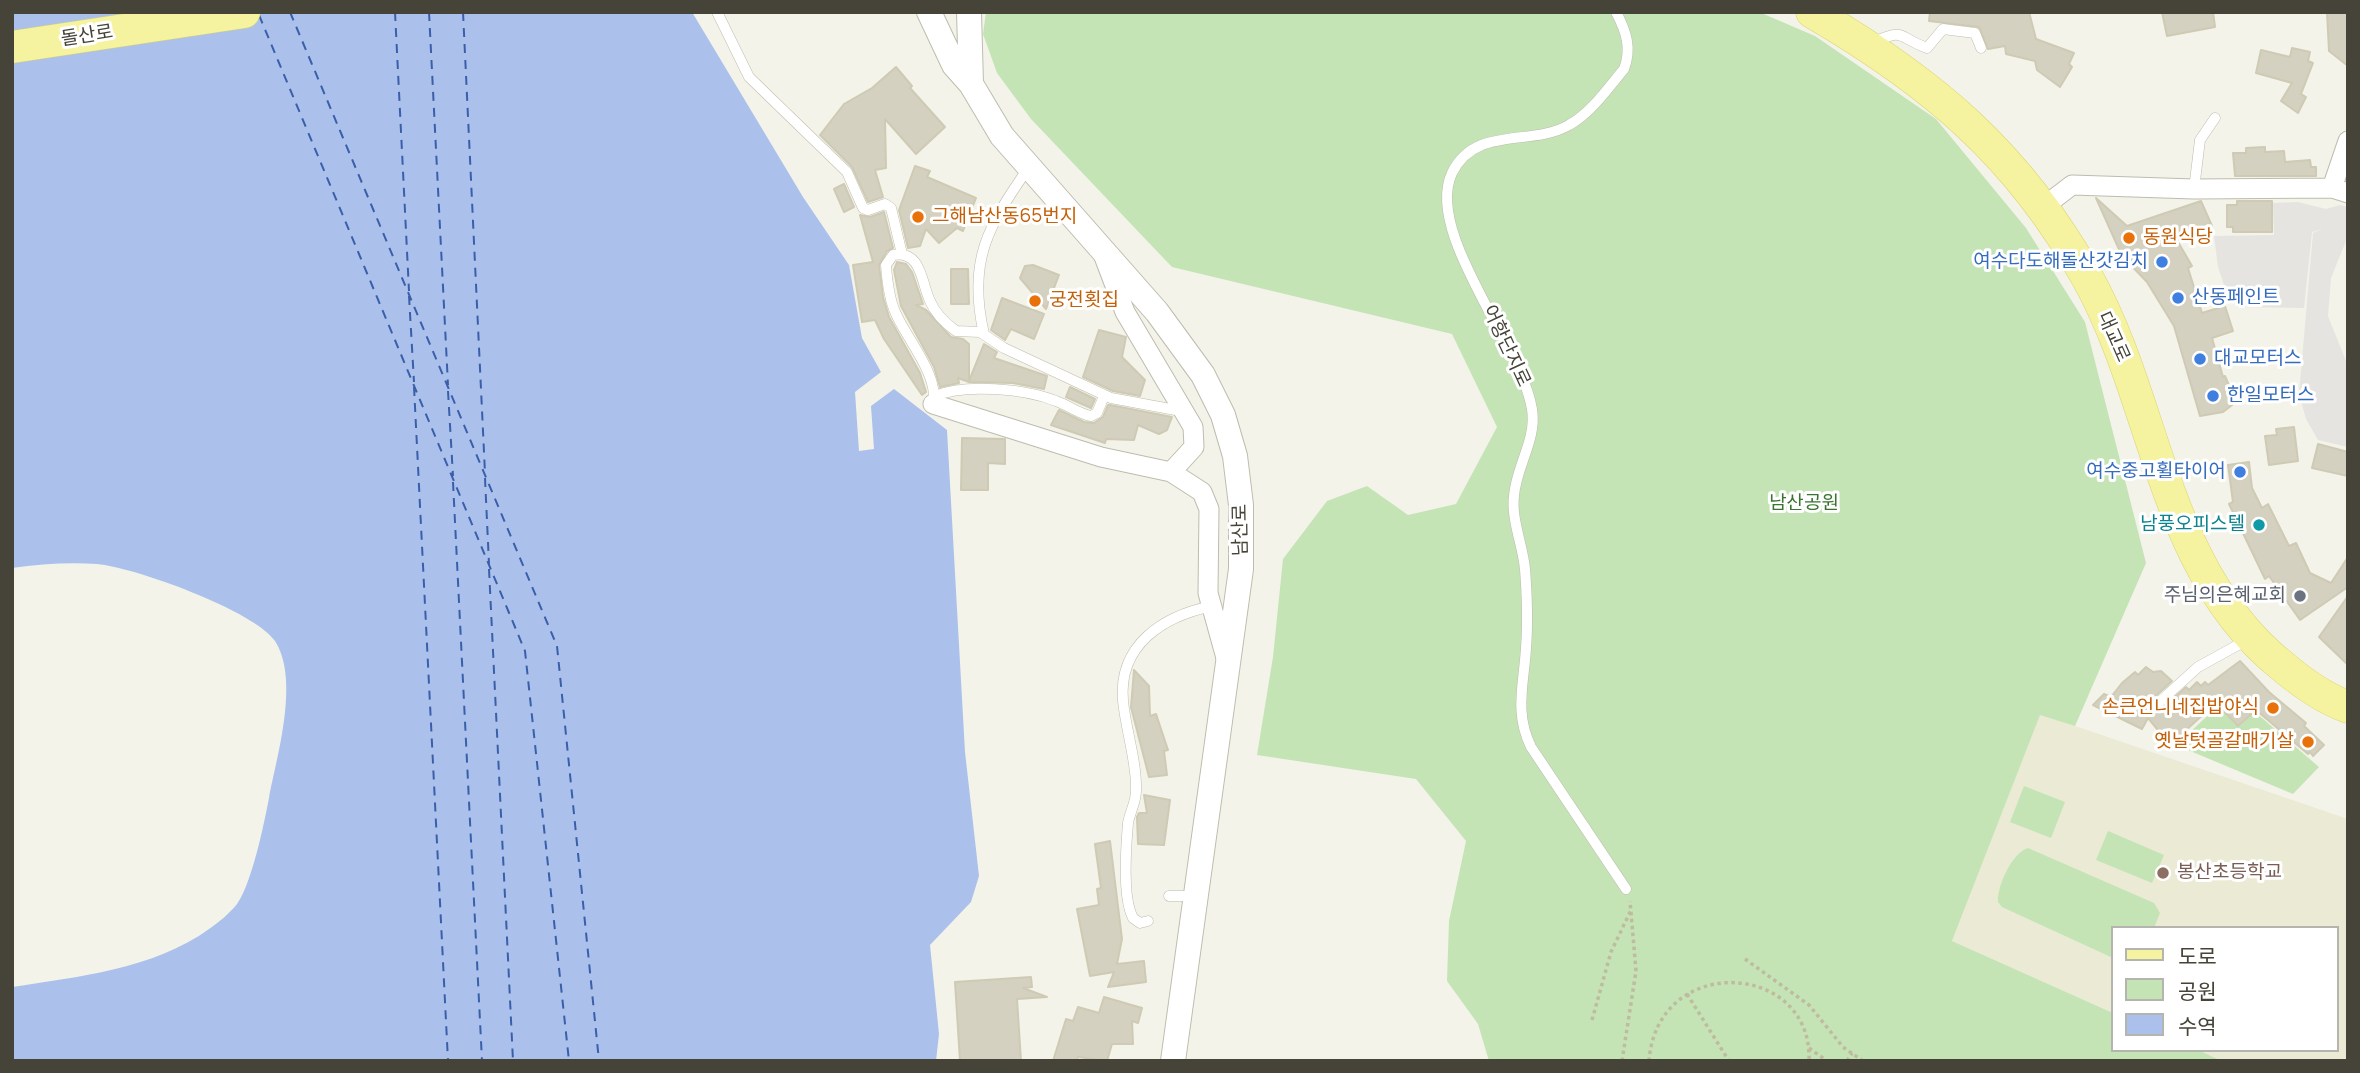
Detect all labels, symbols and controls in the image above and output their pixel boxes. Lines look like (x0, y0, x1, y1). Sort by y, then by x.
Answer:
street label: 돌산로 (59, 21, 115, 51)
place label: 그해남산동65번지 (932, 206, 1077, 228)
marker: 그해남산동65번지 (910, 209, 926, 225)
place label: 동원식당 (2143, 227, 2213, 249)
marker: 동원식당 (2121, 230, 2137, 246)
place label: 여수다도해돌산갓김치 (1973, 251, 2148, 273)
marker: 여수다도해돌산갓김치 (2154, 254, 2170, 270)
place label: 산동페인트 (2192, 287, 2279, 309)
place label: 궁전횟집 (1049, 290, 1119, 312)
marker: 산동페인트 (2170, 290, 2186, 306)
marker: 궁전횟집 (1027, 293, 1043, 309)
street label: 어항단지로 (1477, 302, 1535, 390)
street label: 대교로 (2092, 308, 2134, 366)
place label: 대교모터스 (2214, 348, 2301, 370)
marker: 대교모터스 (2192, 351, 2208, 367)
place label: 한일모터스 (2227, 385, 2314, 407)
marker: 한일모터스 (2205, 388, 2221, 404)
place label: 여수중고휠타이어 (2086, 461, 2226, 483)
marker: 여수중고휠타이어 (2232, 464, 2248, 480)
park label: 남산공원 (1769, 493, 1839, 515)
street label: 남산로 (1229, 504, 1253, 556)
place label: 남풍오피스텔 (2140, 514, 2245, 536)
marker: 남풍오피스텔 (2251, 517, 2267, 533)
place label: 주님의은혜교회 (2164, 585, 2286, 607)
marker: 주님의은혜교회 (2292, 588, 2308, 604)
place label: 손큰언니네집밥야식 (2102, 697, 2259, 719)
marker: 손큰언니네집밥야식 (2265, 700, 2281, 716)
place label: 옛날텃골갈매기살 (2154, 731, 2294, 753)
marker: 옛날텃골갈매기살 (2300, 734, 2316, 750)
place label: 봉산초등학교 (2177, 862, 2282, 884)
marker: 봉산초등학교 (2155, 865, 2171, 881)
legend (2112, 926, 2339, 1052)
text: 도로 (2178, 942, 2217, 970)
text: 공원 (2178, 977, 2217, 1005)
text: 수역 (2178, 1012, 2217, 1040)

